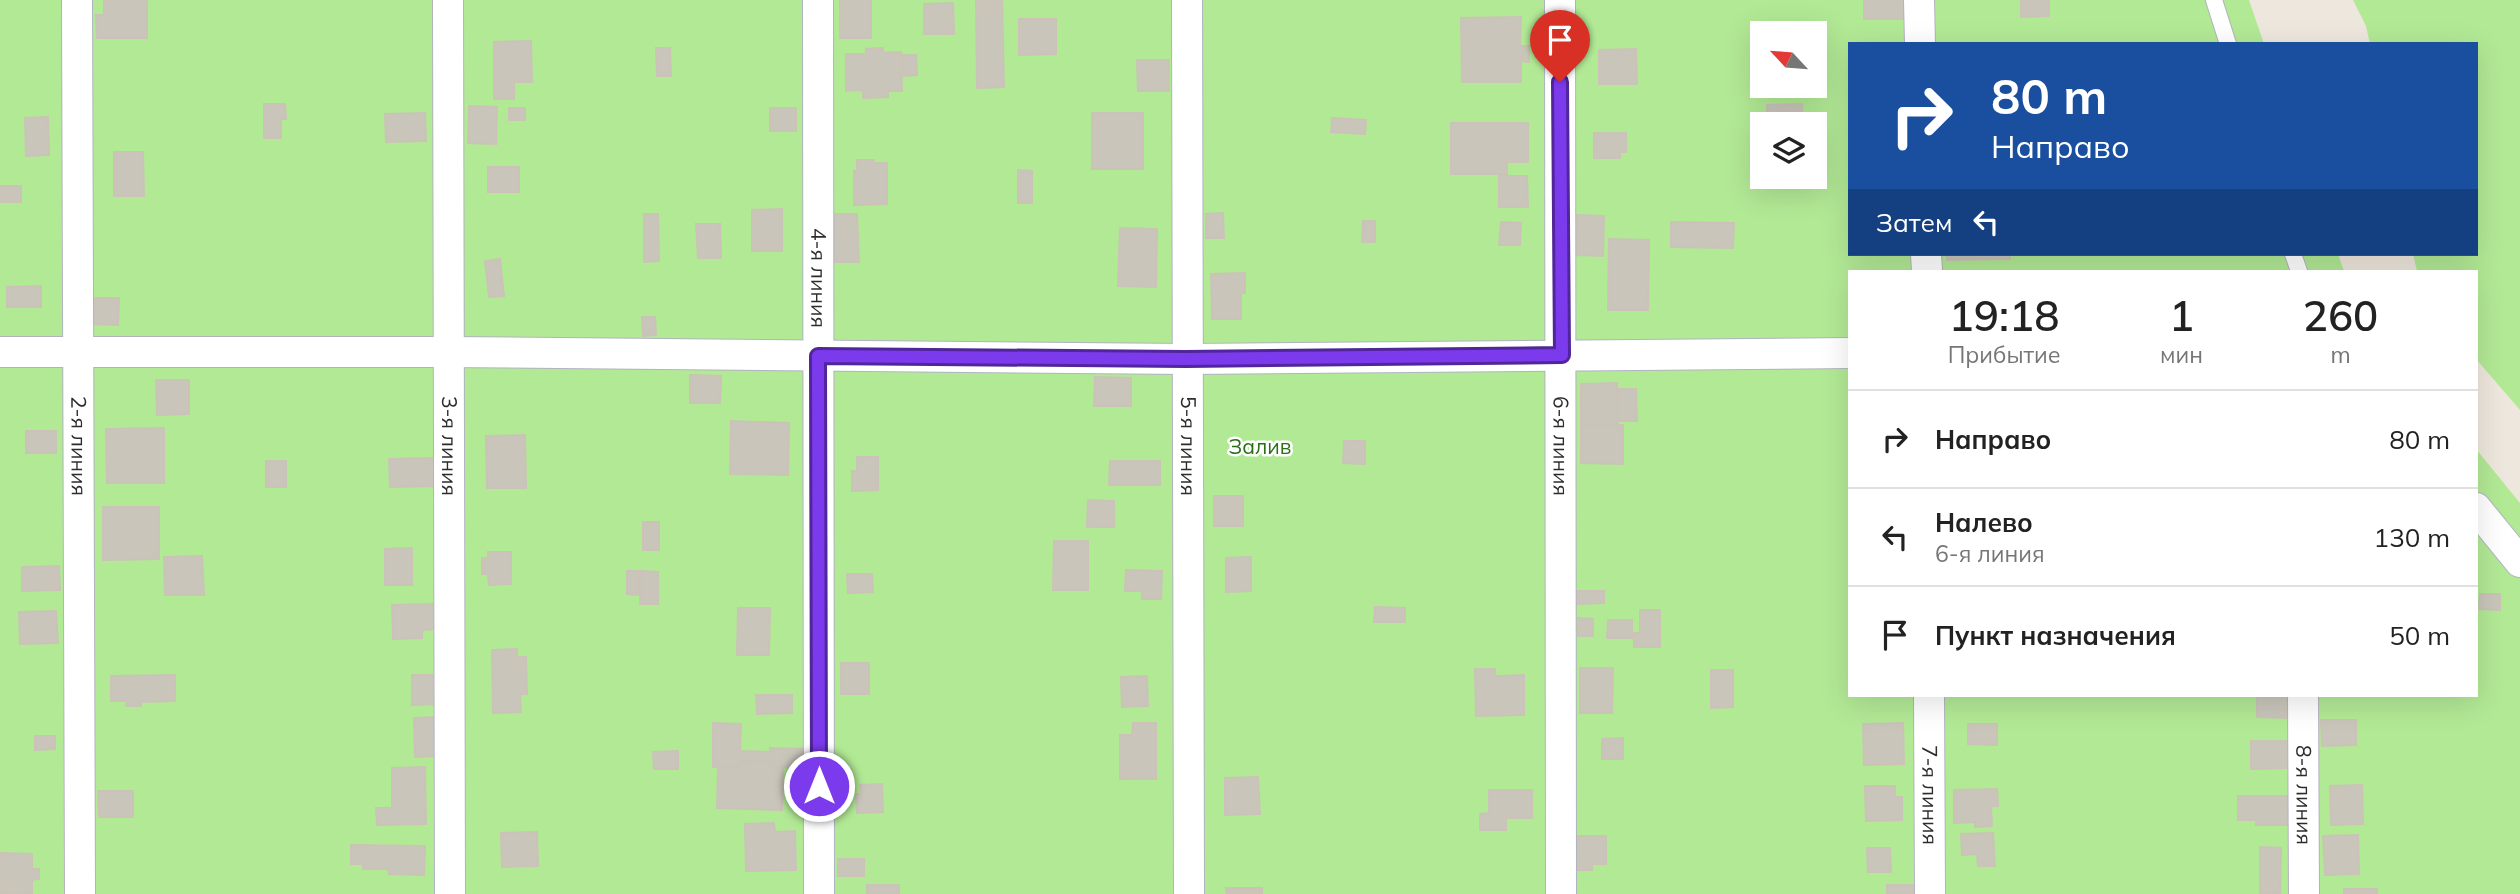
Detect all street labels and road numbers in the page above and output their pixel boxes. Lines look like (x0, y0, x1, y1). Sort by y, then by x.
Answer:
street label: 4-я линия (806, 228, 832, 328)
street label: 2-я линия (66, 396, 93, 496)
street label: 3-я линия (437, 396, 463, 496)
street label: 5-я линия (1176, 396, 1202, 496)
street label: 6-я линия (1548, 396, 1575, 496)
street label: 7-я линия (1917, 745, 1944, 845)
street label: 8-я линия (2291, 745, 2318, 845)

